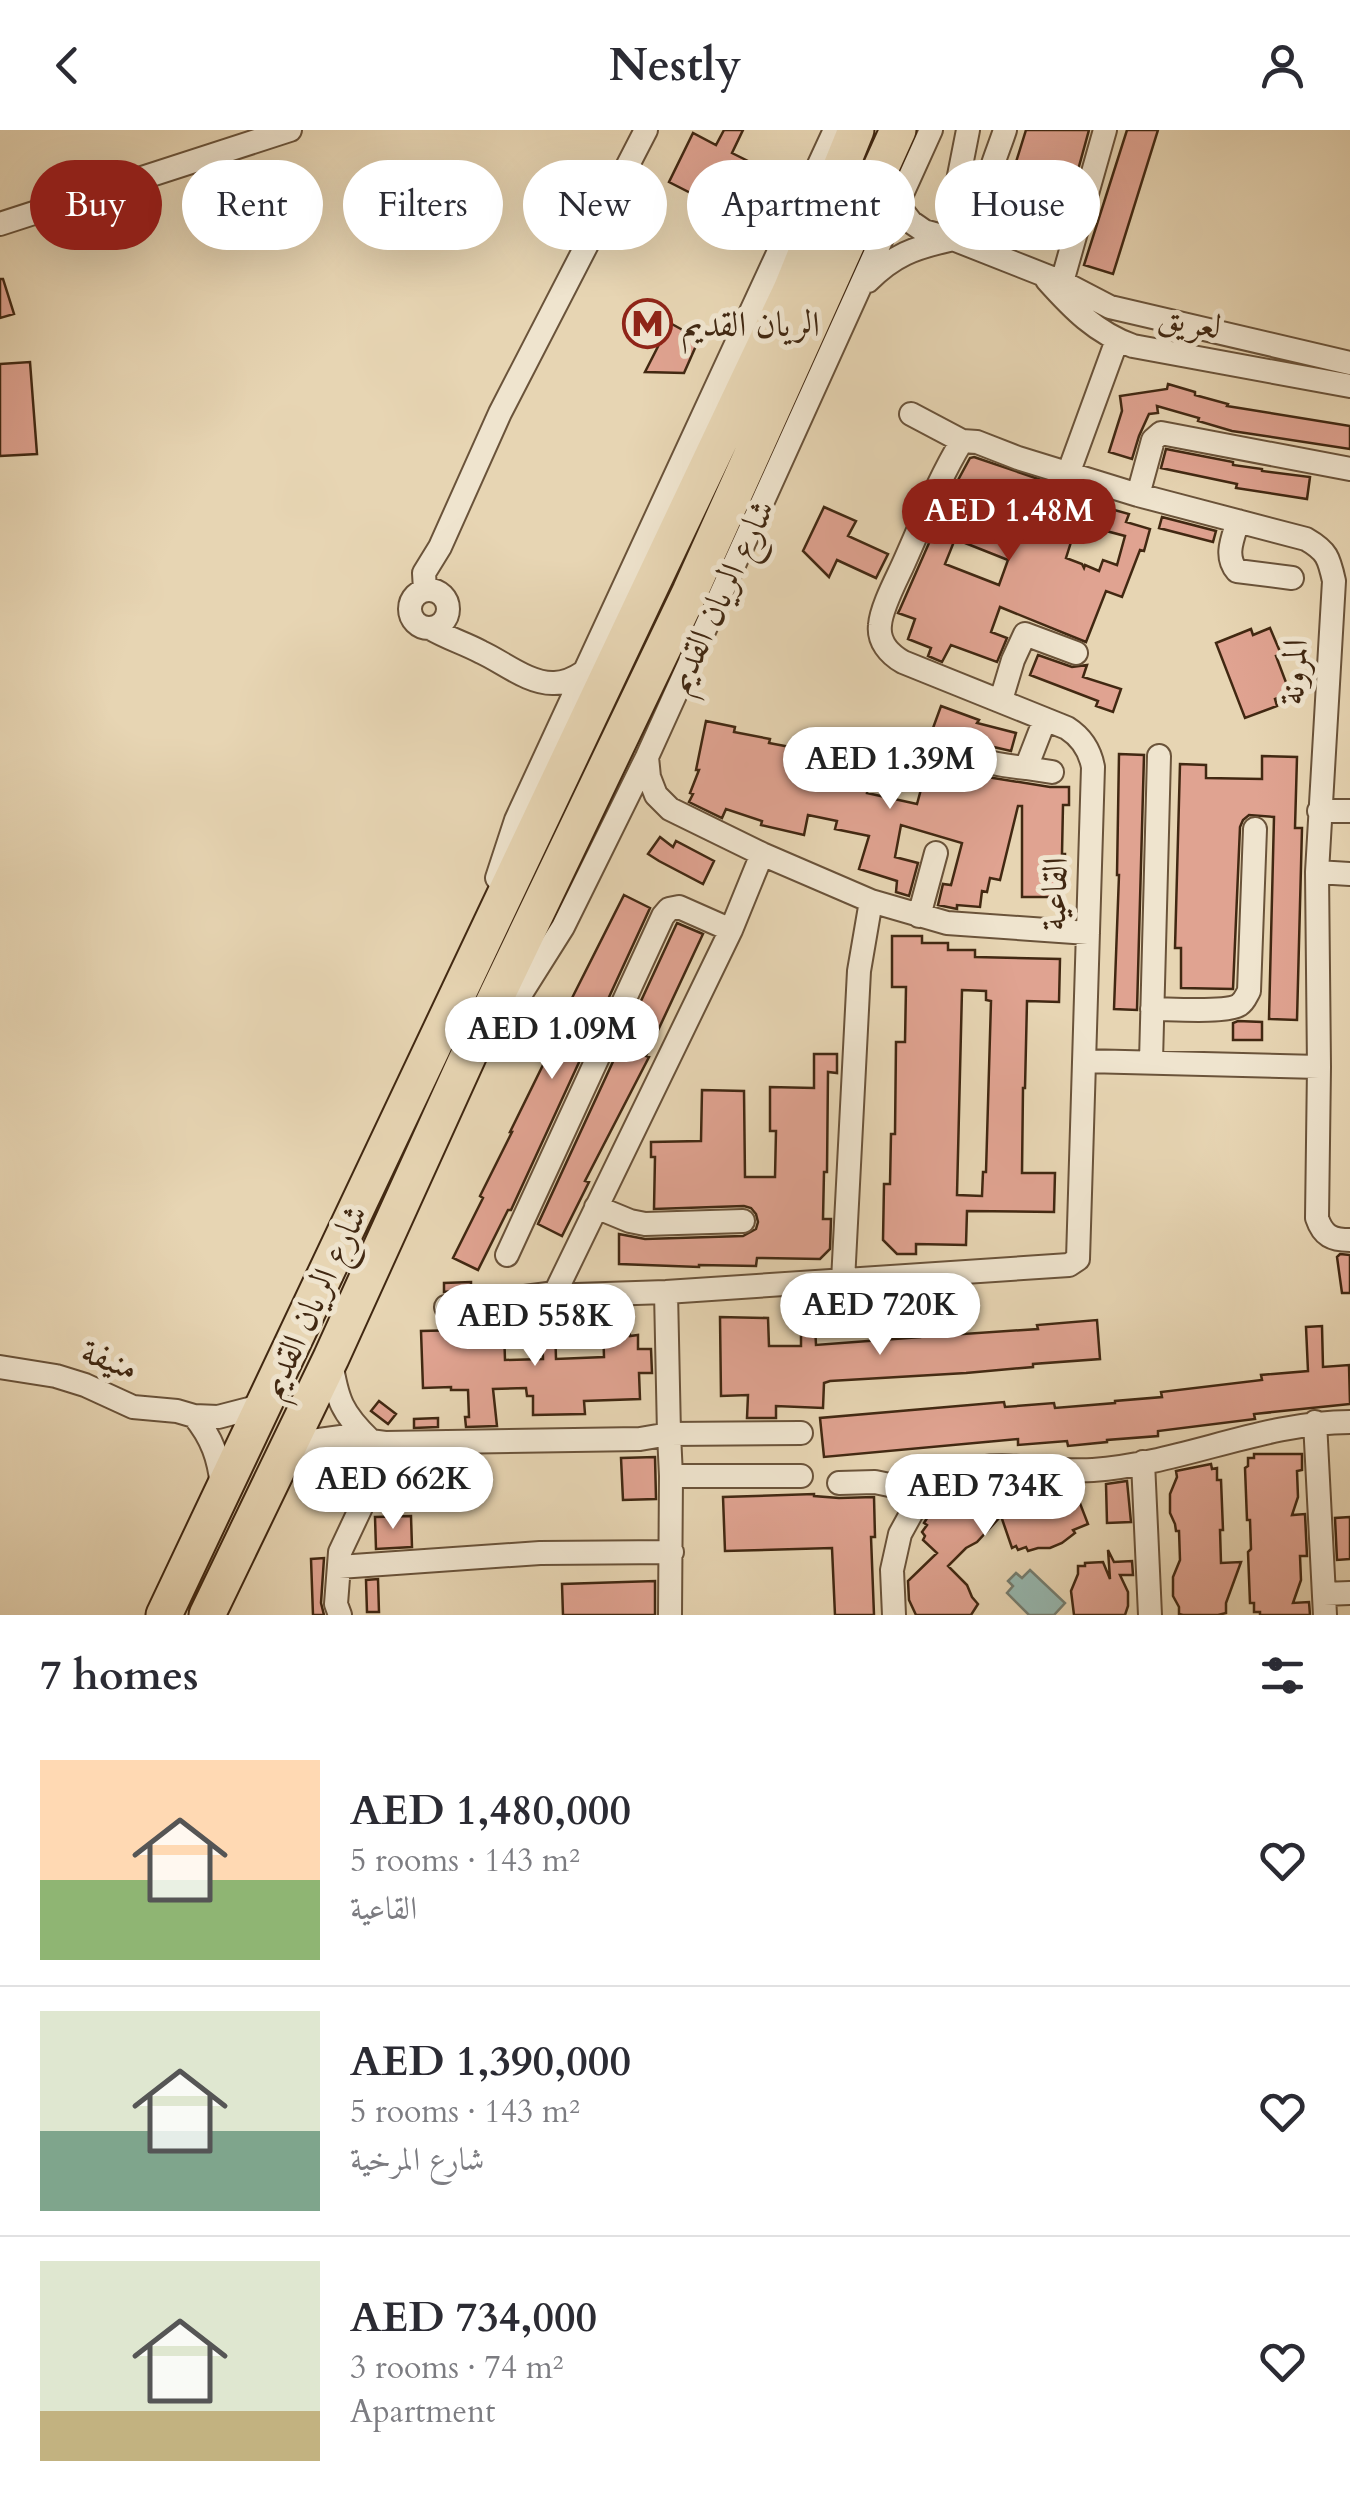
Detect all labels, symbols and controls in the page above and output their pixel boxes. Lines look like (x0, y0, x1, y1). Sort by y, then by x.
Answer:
text: Nestly (609, 35, 741, 96)
icon: back (40, 38, 95, 93)
icon: person (1255, 38, 1310, 93)
chip: Buy (30, 160, 162, 250)
chip: Rent (182, 160, 323, 250)
chip: Filters (343, 160, 503, 250)
chip: New (523, 160, 667, 250)
chip: Apartment (687, 160, 915, 250)
chip: House (935, 160, 1100, 250)
street label: لعريق (1154, 292, 1225, 352)
metro station icon: الريان القديم (621, 298, 673, 350)
place label: الريان القديم (682, 301, 820, 354)
pin: AED 1.48M (895, 479, 1123, 564)
text: AED 1.48M (924, 489, 1094, 533)
street label: شارع الريان القديم (655, 492, 791, 703)
street label: المرونة (1268, 637, 1320, 707)
pin: AED 1.39M (776, 727, 1004, 812)
text: AED 1.39M (805, 737, 975, 781)
street label: القاعية (1030, 856, 1080, 932)
pin: AED 1.09M (438, 997, 666, 1082)
text: AED 1.09M (467, 1007, 637, 1051)
street label: شارع الريان القديم (248, 1197, 384, 1408)
pin: AED 720K (777, 1273, 983, 1358)
text: AED 720K (802, 1283, 958, 1327)
pin: AED 558K (432, 1284, 638, 1369)
text: AED 558K (457, 1294, 613, 1338)
street label: منيفة (74, 1327, 145, 1393)
pin: AED 662K (290, 1447, 496, 1532)
pin: AED 734K (882, 1454, 1088, 1539)
text: AED 662K (315, 1457, 471, 1501)
text: AED 734K (907, 1464, 1063, 1508)
text: 7 homes (40, 1647, 198, 1704)
icon: filters (1255, 1648, 1310, 1703)
text: AED 1,480,000 (350, 1782, 631, 1839)
icon: home (120, 1800, 240, 1920)
icon: heart (1255, 1833, 1310, 1888)
text: 5 rooms · 143 m² (350, 1839, 580, 1883)
text: القاعية (350, 1887, 417, 1931)
text: AED 1,390,000 (350, 2033, 631, 2090)
icon: home (120, 2051, 240, 2171)
icon: heart (1255, 2084, 1310, 2139)
text: 5 rooms · 143 m² (350, 2090, 580, 2134)
text: شارع المرخية (350, 2138, 484, 2182)
text: AED 734,000 (350, 2289, 597, 2346)
icon: home (120, 2301, 240, 2421)
icon: heart (1255, 2334, 1310, 2389)
text: 3 rooms · 74 m² (350, 2346, 563, 2390)
text: Apartment (350, 2390, 495, 2434)

